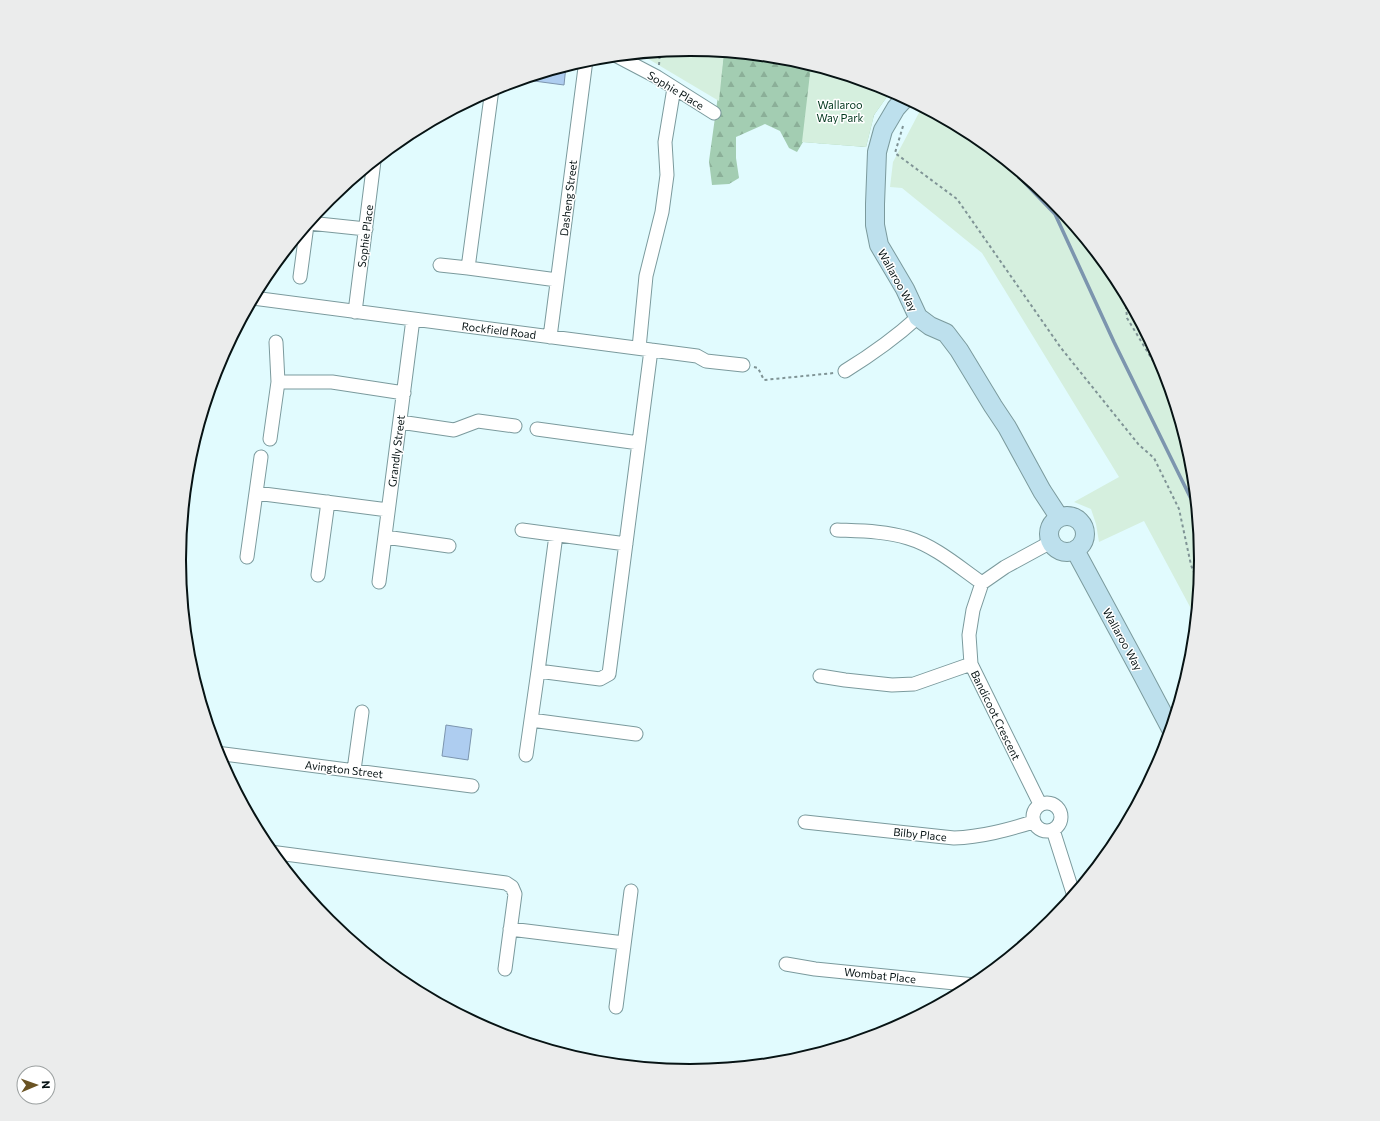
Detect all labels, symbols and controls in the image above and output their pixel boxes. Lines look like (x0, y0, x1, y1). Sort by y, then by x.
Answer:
street label: Sophie Place (646, 68, 707, 112)
park label: Wallaroo Way Park (816, 98, 864, 124)
street label: Dasheng Street (557, 159, 579, 237)
street label: Sophie Place (355, 204, 375, 268)
street label: Wallaroo Way (876, 247, 921, 314)
street label: Rockfield Road (461, 319, 537, 341)
street label: Grandly Street (385, 414, 407, 488)
street label: Wallaroo Way (1101, 606, 1146, 673)
street label: Bandicoot Crescent (969, 668, 1024, 762)
street label: Avington Street (304, 758, 384, 780)
street label: Bilby Place (893, 825, 948, 843)
street label: Wombat Place (843, 965, 917, 985)
north arrow (16, 1065, 56, 1105)
text: N (40, 1080, 53, 1089)

